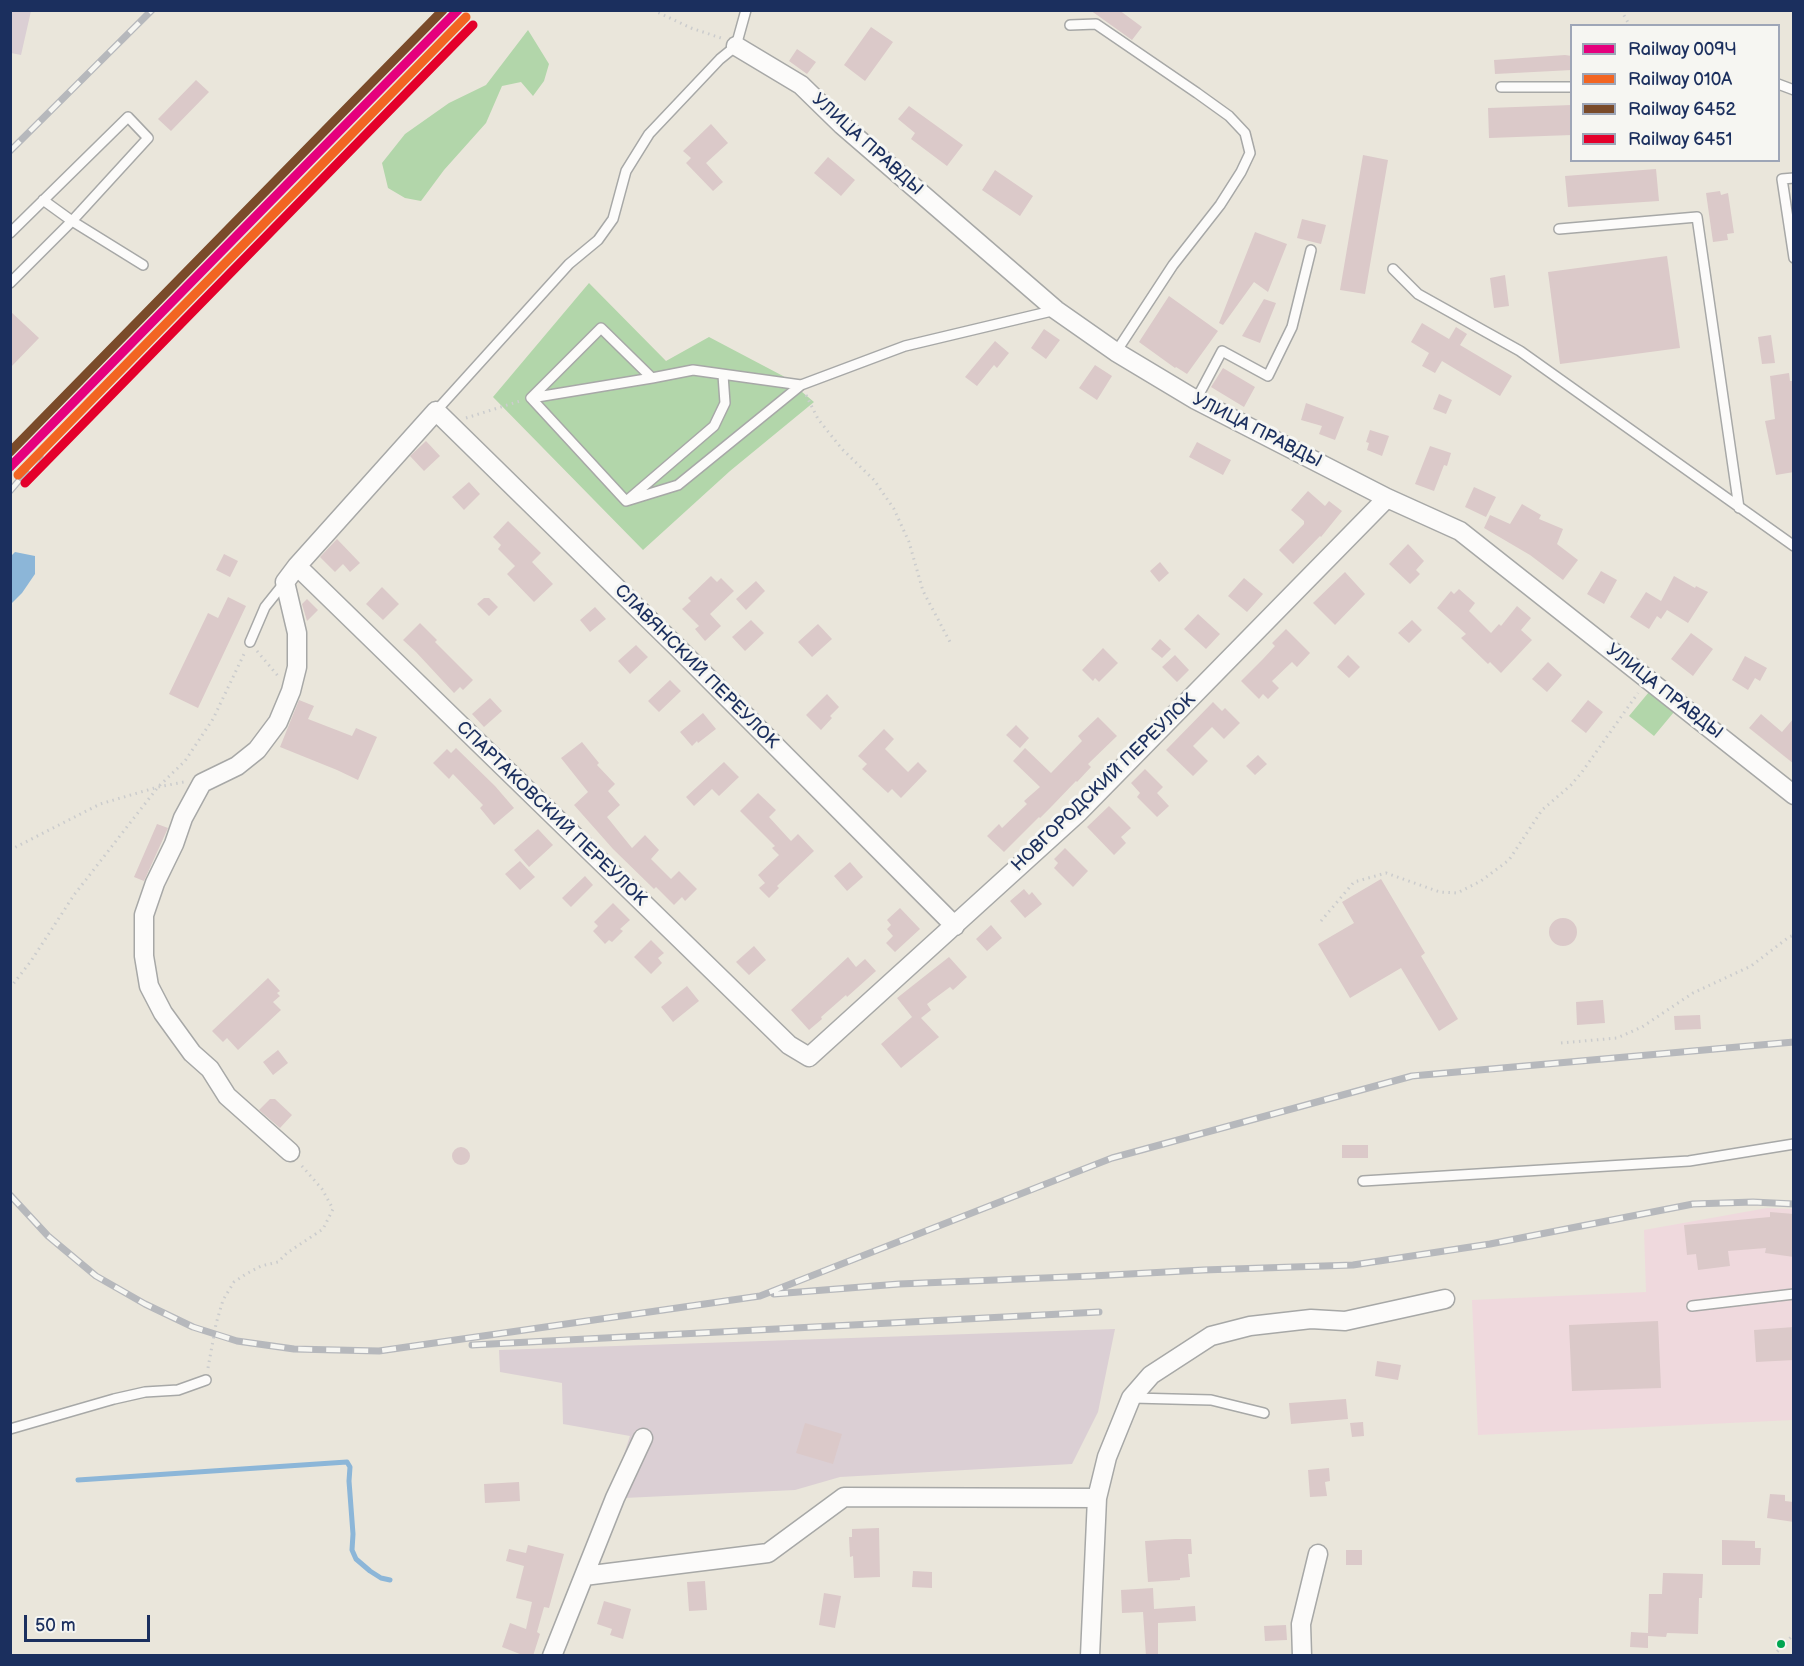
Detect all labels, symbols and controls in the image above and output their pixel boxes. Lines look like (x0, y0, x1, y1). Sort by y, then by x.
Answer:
legend (1570, 24, 1780, 162)
text: Railway 009Ч (1628, 39, 1737, 60)
text: Railway 010А (1628, 69, 1732, 90)
street label: УЛИЦА ПРАВДЫ (807, 89, 927, 201)
text: Railway 6452 (1628, 99, 1736, 120)
text: Railway 6451 (1628, 129, 1732, 150)
street label: УЛИЦА ПРАВДЫ (1189, 389, 1325, 473)
street label: СЛАВЯНСКИЙ ПЕРЕУЛОК (609, 580, 783, 754)
street label: УЛИЦА ПРАВДЫ (1601, 640, 1727, 744)
street label: НОВГОРОДСКИЙ ПЕРЕУЛОК (1008, 689, 1200, 877)
street label: СПАРТАКОВСКИЙ ПЕРЕУЛОК (451, 717, 651, 911)
scale bar (27, 1603, 153, 1641)
text: 50 m (35, 1615, 76, 1636)
unlabelled marker (1775, 1638, 1787, 1650)

